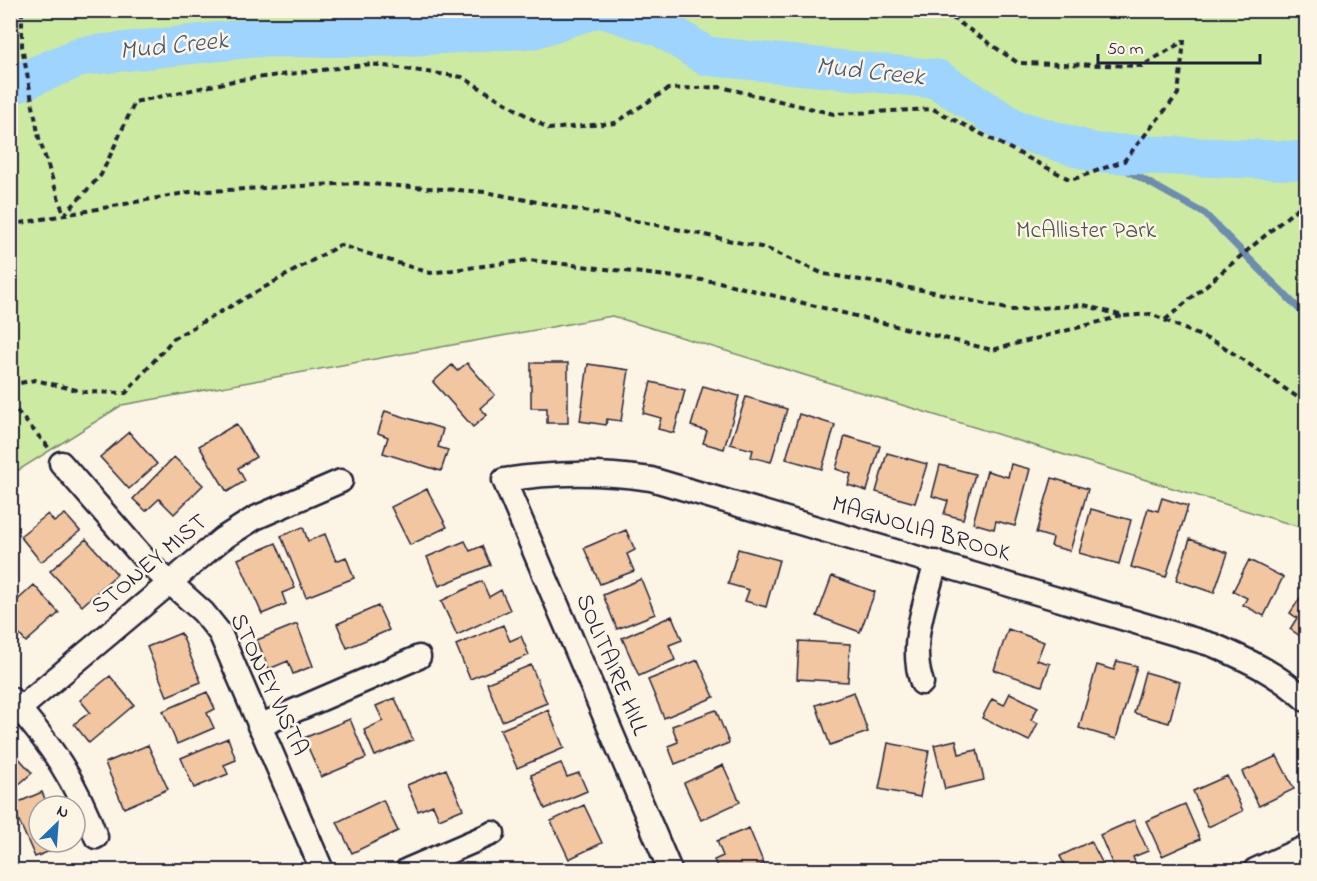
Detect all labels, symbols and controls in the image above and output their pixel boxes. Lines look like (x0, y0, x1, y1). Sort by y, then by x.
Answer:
water label: Mud Creek (118, 22, 232, 72)
scale bar (1098, 27, 1260, 65)
text: 50 m (1107, 37, 1144, 63)
water label: Mud Creek (814, 48, 928, 98)
park label: McAllister Park (1016, 214, 1157, 249)
street label: MAGNOLIA BROOK (827, 488, 1015, 572)
street label: STONEY MIST (84, 506, 216, 624)
street label: SOLITAIRE HILL (565, 589, 657, 741)
street label: STONEY VISTA (220, 608, 316, 762)
north arrow (27, 794, 87, 854)
text: N (53, 799, 73, 825)

